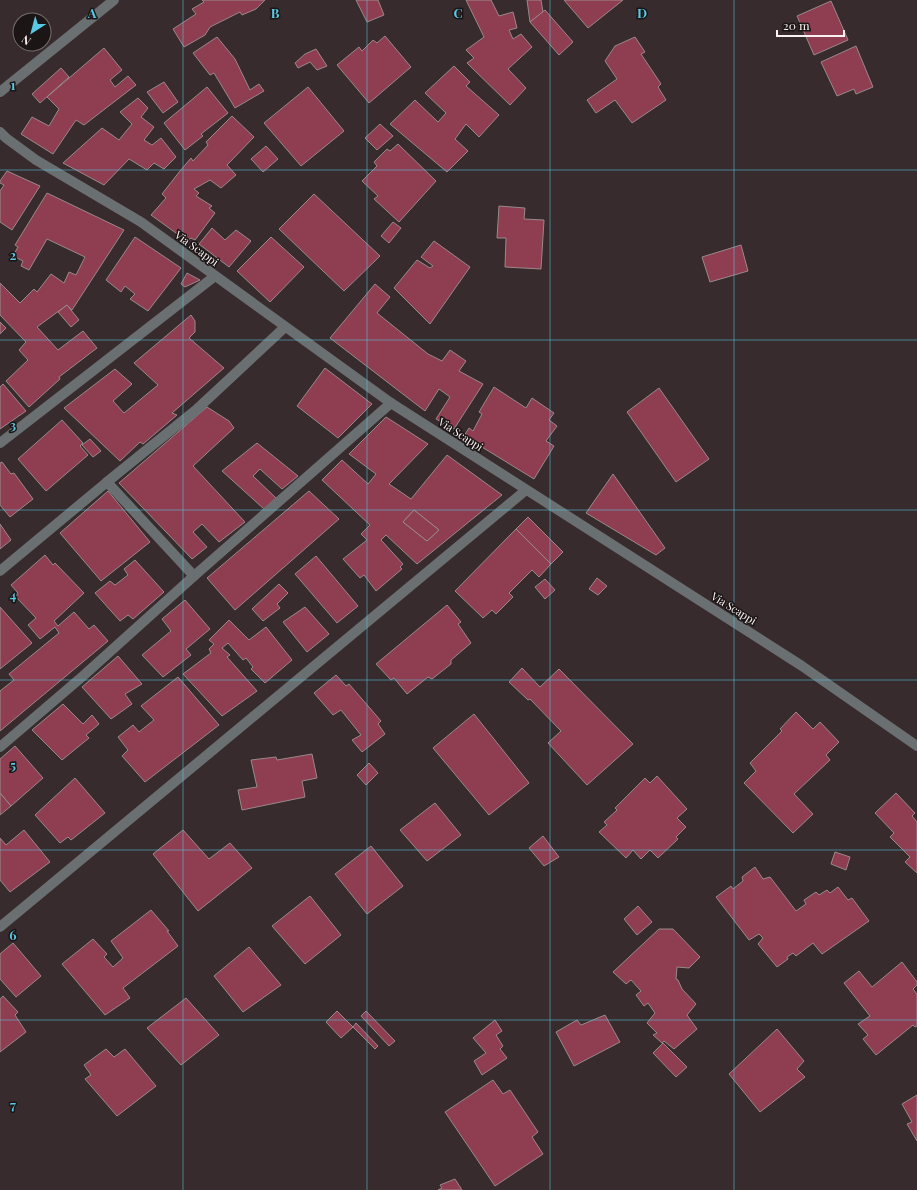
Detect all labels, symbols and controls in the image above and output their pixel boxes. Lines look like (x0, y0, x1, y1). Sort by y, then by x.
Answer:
text: A (87, 4, 97, 21)
text: B (271, 4, 280, 21)
text: C (453, 4, 463, 21)
text: D (637, 4, 647, 21)
north arrow (12, 12, 52, 52)
scale bar (777, 12, 844, 38)
text: 20 m (783, 17, 810, 33)
text: N (18, 32, 33, 49)
text: 1 (11, 76, 16, 93)
street label: Via Scappi (171, 226, 222, 269)
text: 2 (10, 246, 17, 263)
street label: Via Scappi (435, 413, 486, 454)
text: 3 (10, 416, 16, 433)
text: 4 (10, 586, 17, 603)
street label: Via Scappi (708, 588, 759, 628)
text: 5 (10, 756, 16, 773)
text: 6 (9, 926, 17, 943)
text: 7 (10, 1096, 16, 1113)

